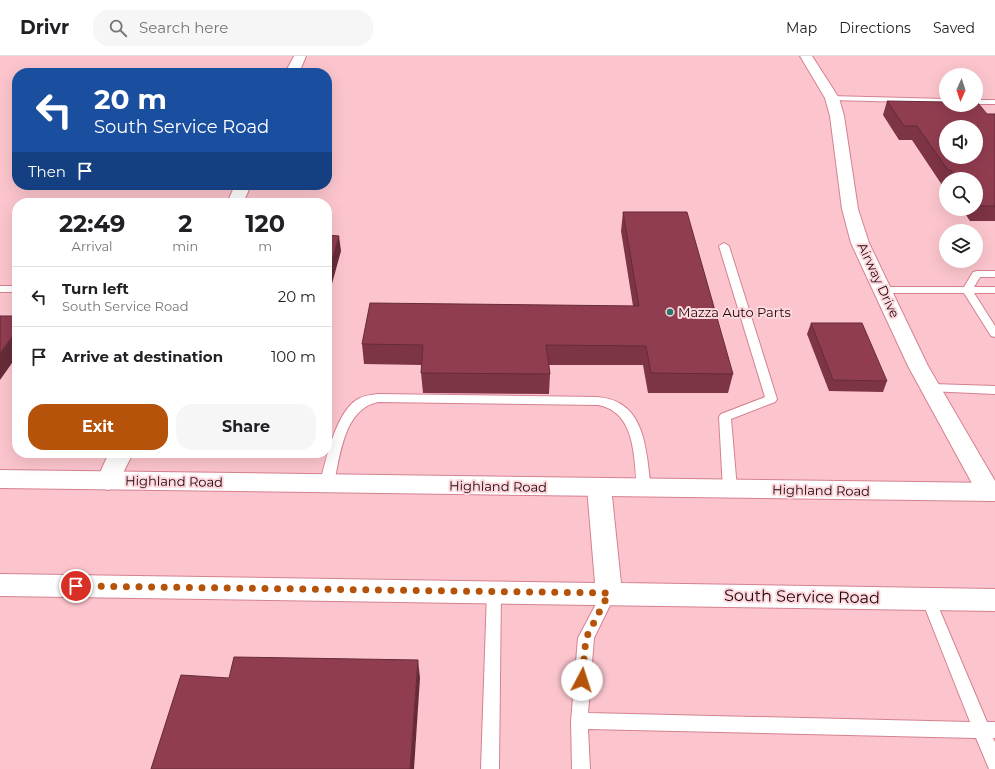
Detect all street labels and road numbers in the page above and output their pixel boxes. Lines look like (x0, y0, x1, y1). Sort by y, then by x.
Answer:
street label: Airway Drive (855, 240, 903, 320)
street label: Highland Road (125, 472, 223, 490)
street label: Highland Road (449, 477, 547, 495)
street label: Highland Road (772, 481, 870, 499)
street label: South Service Road (724, 586, 880, 607)

